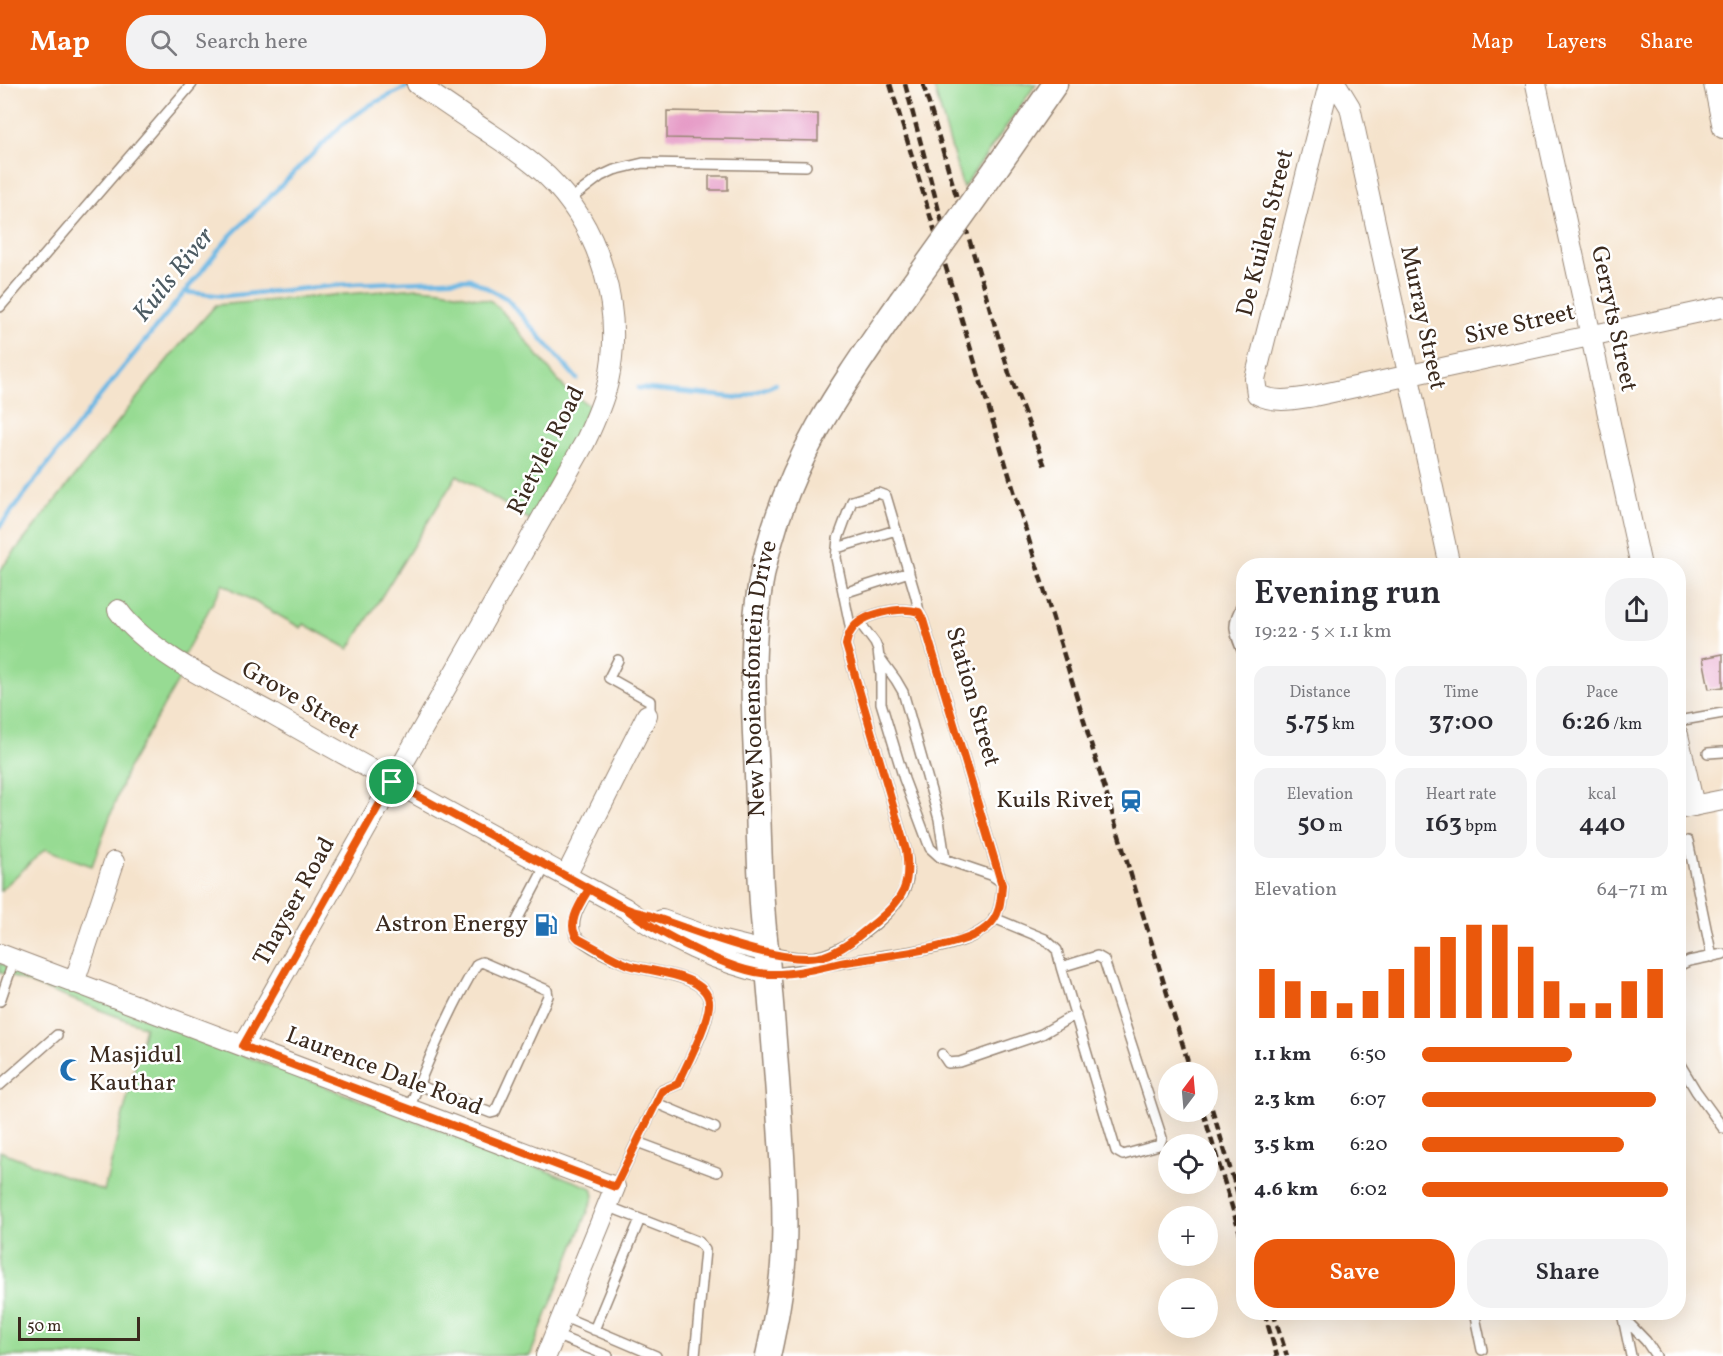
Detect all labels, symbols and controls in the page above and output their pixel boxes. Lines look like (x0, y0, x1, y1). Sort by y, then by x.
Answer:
search box (126, 15, 546, 69)
text: Map (30, 23, 90, 62)
icon: search (147, 26, 180, 59)
text: Search here (195, 27, 308, 58)
text: Map (1471, 28, 1513, 57)
text: Layers (1546, 28, 1607, 57)
text: Share (1640, 28, 1693, 57)
street label: De Kuilen Street (1229, 146, 1303, 320)
water label: Kuils River (125, 220, 223, 330)
street label: Murray Street (1390, 243, 1454, 393)
street label: Gerryts Street (1581, 243, 1645, 395)
street label: Sive Street (1462, 296, 1578, 354)
street label: Rietvlei Road (500, 381, 594, 521)
street label: New Nooiensfontein Drive (736, 536, 787, 818)
text: Evening run (1254, 572, 1441, 618)
button: share (1605, 578, 1668, 641)
text: 19:22 · 5 × 1.1 km (1254, 618, 1392, 646)
street label: Station Street (936, 623, 1008, 771)
street label: Grove Street (234, 653, 366, 749)
text: Distance (1289, 682, 1351, 704)
text: Time (1443, 682, 1479, 704)
text: Pace (1586, 682, 1618, 704)
text: 5.75 (1285, 704, 1329, 740)
text: 37:00 (1429, 704, 1493, 740)
text: 6:26 (1562, 704, 1610, 740)
text: km (1329, 714, 1355, 736)
text: /km (1610, 714, 1642, 736)
pin (366, 756, 417, 807)
icon: arrive (375, 765, 408, 798)
place label: Kuils River (996, 784, 1113, 818)
text: Elevation (1287, 784, 1353, 806)
text: Heart rate (1426, 784, 1496, 806)
text: kcal (1588, 784, 1616, 806)
station icon: Kuils River (1118, 788, 1144, 814)
text: 50 (1297, 806, 1325, 842)
text: 163 (1425, 806, 1462, 842)
text: 440 (1579, 806, 1625, 842)
text: m (1325, 816, 1343, 838)
text: bpm (1462, 816, 1497, 838)
street label: Thayser Road (246, 831, 344, 973)
text: Elevation (1254, 876, 1337, 904)
text: 64–71 m (1597, 876, 1668, 904)
place label: Astron Energy (375, 908, 528, 942)
fuel station icon: Astron Energy (533, 912, 559, 938)
street label: Laurence Dale Road (281, 1019, 487, 1125)
place label: Masjidul Kauthar (89, 1039, 182, 1101)
text: 1.1 km (1254, 1041, 1311, 1069)
text: 6:50 (1350, 1041, 1386, 1069)
mosque icon: Masjidul Kauthar (58, 1057, 84, 1083)
north arrow (1158, 1062, 1218, 1122)
map controls (1158, 1062, 1218, 1338)
text: 2.3 km (1254, 1086, 1315, 1114)
text: 6:07 (1350, 1086, 1387, 1114)
text: 3.5 km (1254, 1131, 1315, 1159)
text: 6:20 (1350, 1131, 1387, 1159)
button: locate (1158, 1134, 1218, 1194)
text: 4.6 km (1254, 1176, 1318, 1204)
text: 6:02 (1350, 1176, 1388, 1204)
button: + (1158, 1206, 1218, 1266)
button: Save (1254, 1239, 1455, 1308)
button: Share (1467, 1239, 1668, 1308)
button: − (1158, 1278, 1218, 1338)
scale bar (18, 1314, 140, 1342)
text: 50 m (27, 1316, 61, 1338)

